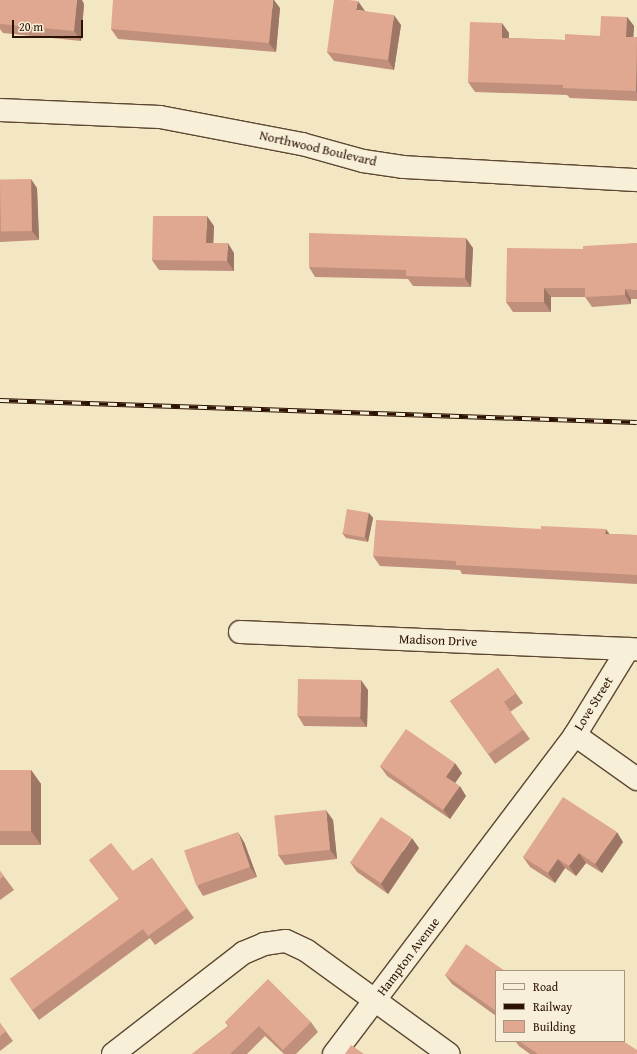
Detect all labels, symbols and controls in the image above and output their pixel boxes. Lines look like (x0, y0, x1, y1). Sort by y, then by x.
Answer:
scale bar (14, 12, 85, 38)
text: 20 m (19, 18, 43, 35)
street label: Northwood Boulevard (258, 128, 378, 170)
street label: Madison Drive (398, 632, 478, 650)
street label: Love Street (571, 674, 617, 734)
street label: Hampton Avenue (375, 915, 443, 999)
legend (495, 970, 625, 1042)
text: Road (533, 978, 558, 995)
text: Railway (533, 998, 572, 1015)
text: Building (533, 1018, 576, 1035)

